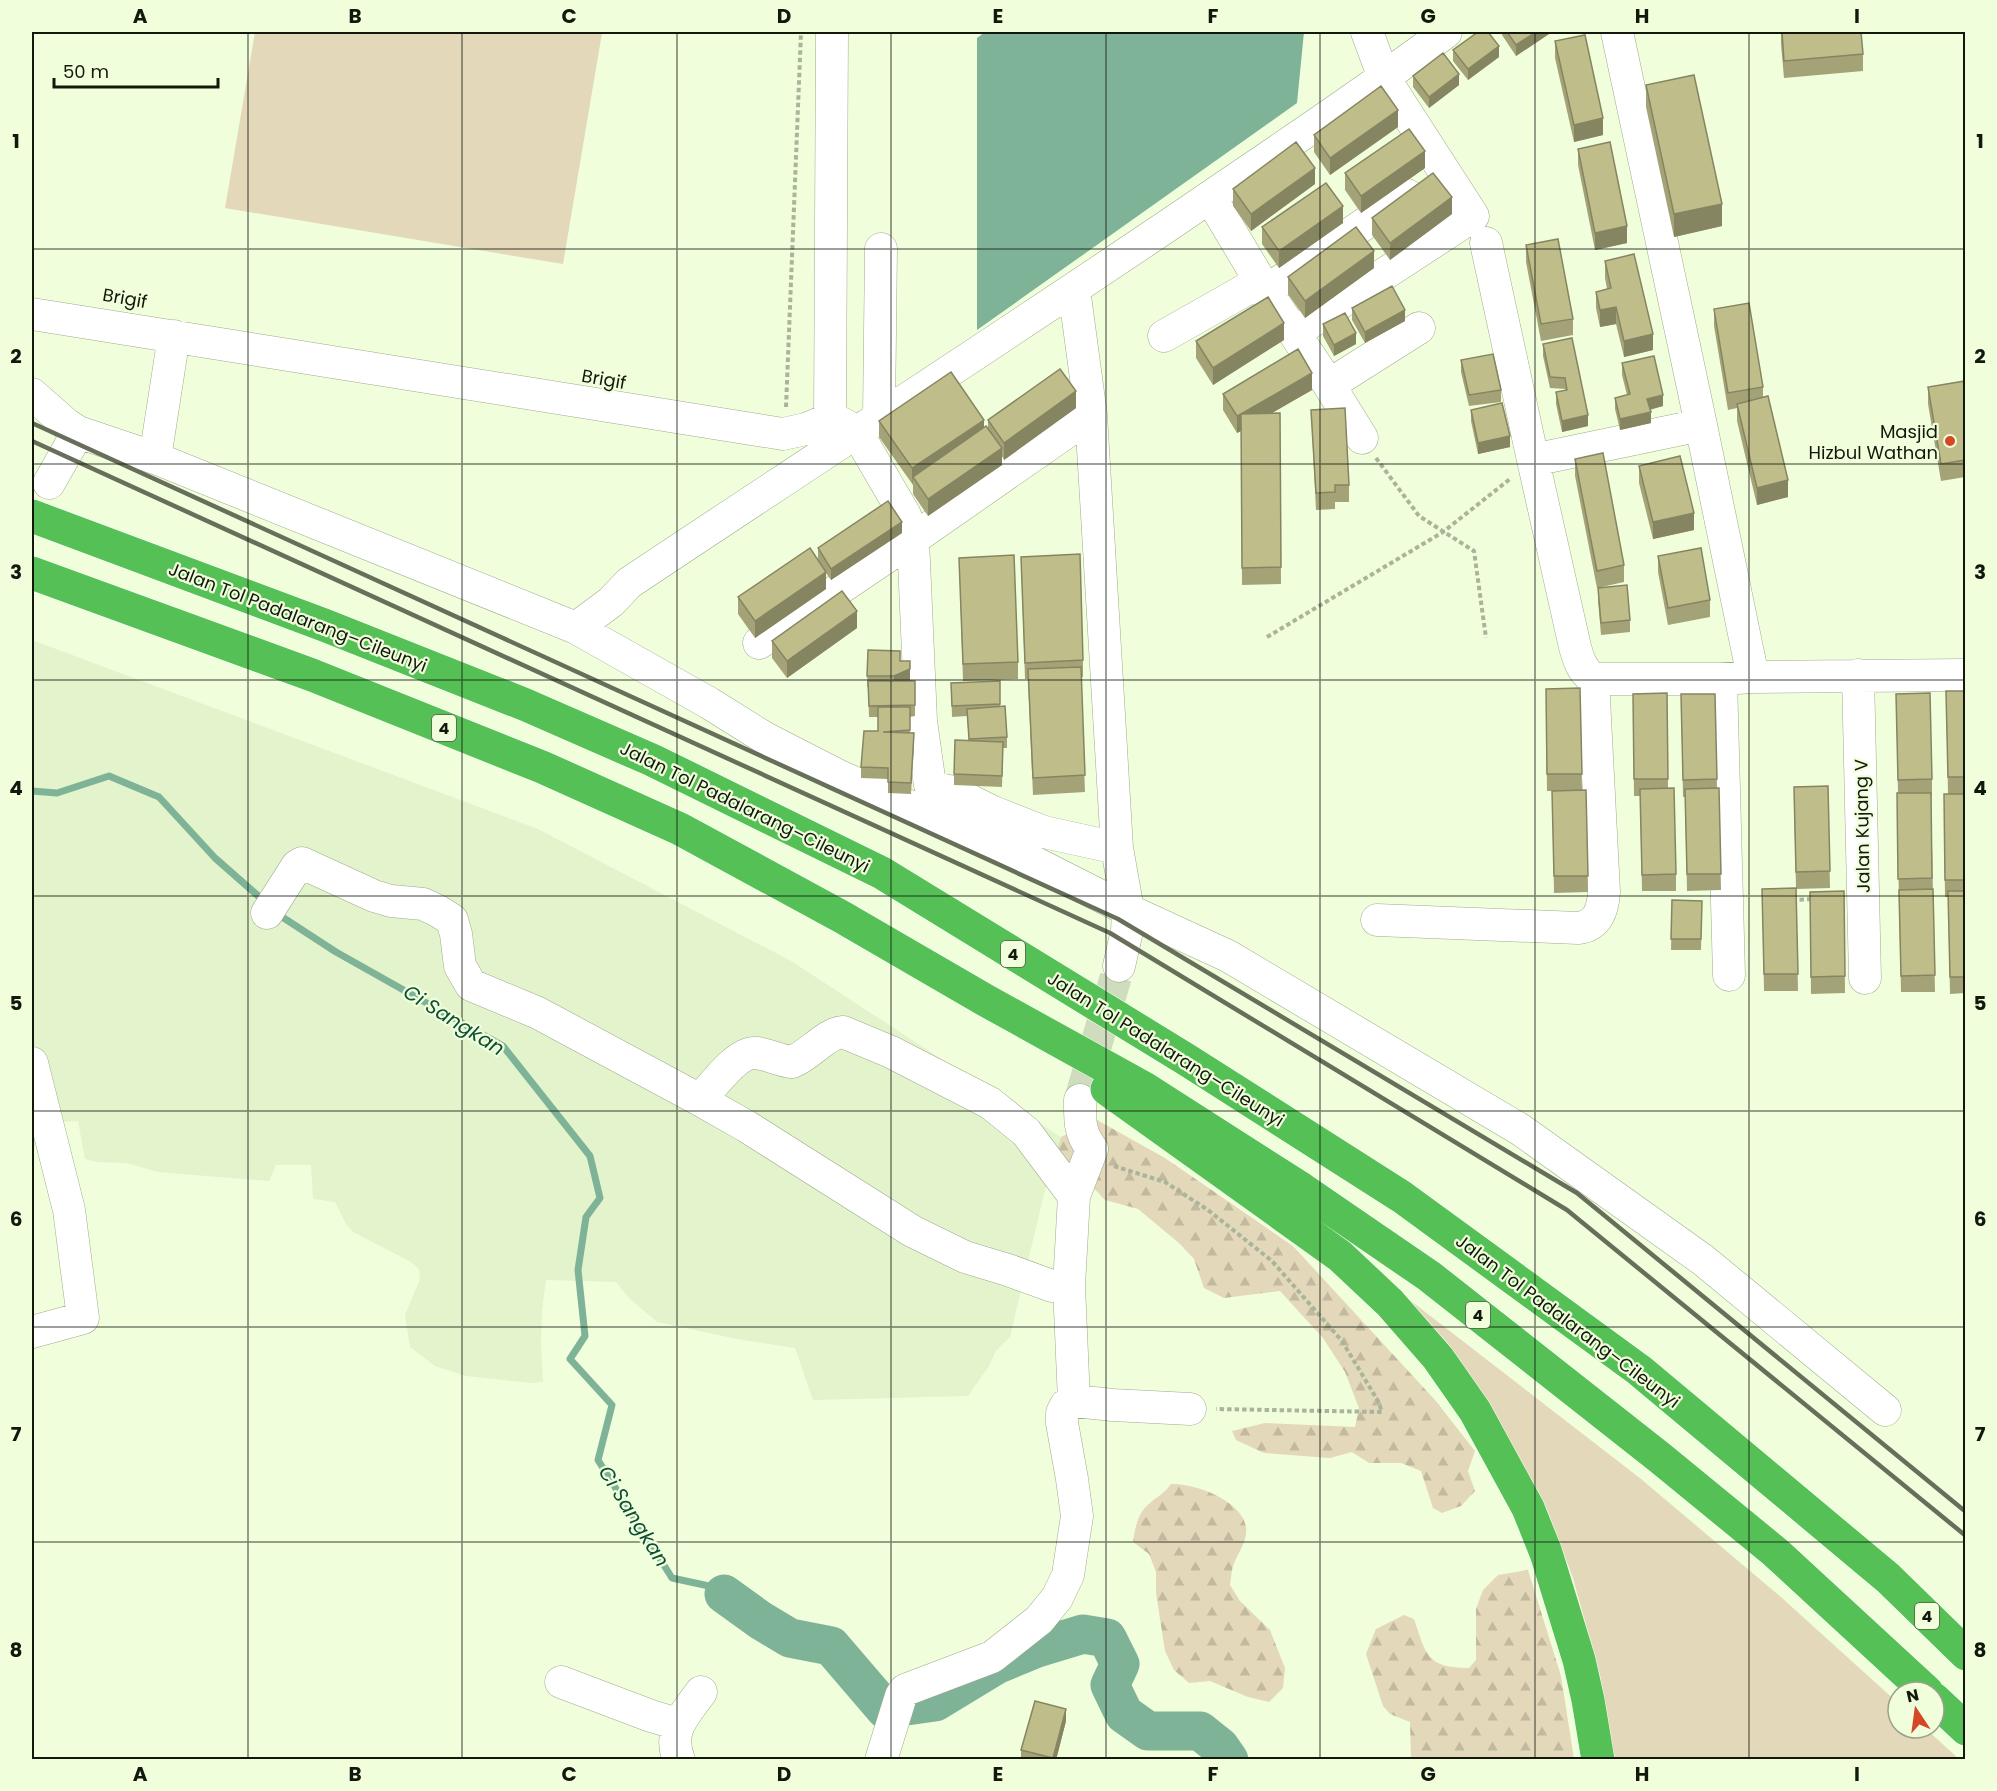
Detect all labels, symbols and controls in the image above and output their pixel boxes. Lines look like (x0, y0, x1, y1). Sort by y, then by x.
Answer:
text: A (133, 2, 148, 30)
text: B (348, 2, 362, 30)
text: C (561, 2, 577, 30)
text: D (777, 2, 791, 30)
text: E (993, 2, 1003, 30)
text: F (1208, 2, 1219, 30)
text: G (1420, 2, 1436, 30)
text: H (1635, 2, 1649, 30)
text: I (1854, 2, 1860, 30)
scale bar (54, 51, 218, 89)
text: 50 m (63, 59, 109, 84)
text: 1 (12, 127, 20, 155)
text: 1 (1976, 127, 1984, 155)
street label: Brigif (101, 282, 149, 314)
text: 2 (10, 342, 22, 370)
text: 2 (1974, 342, 1986, 370)
street label: Brigif (580, 363, 628, 395)
place label: Masjid Hizbul Wathan (1809, 419, 1938, 465)
marker: Masjid Hizbul Wathan (1943, 434, 1957, 448)
street label: Jalan Tol Padalarang–Cileunyi (165, 556, 431, 678)
text: 3 (10, 558, 22, 586)
text: 3 (1974, 558, 1986, 586)
road number: 4 (432, 715, 456, 741)
street label: Jalan Tol Padalarang–Cileunyi (616, 736, 874, 878)
street label: Jalan Kujang V (1848, 759, 1876, 893)
text: 4 (9, 774, 23, 802)
text: 4 (1973, 774, 1987, 802)
road number: 4 (1001, 941, 1025, 967)
street label: Jalan Tol Padalarang–Cileunyi (1043, 966, 1289, 1132)
water label: Ci Sangkan (398, 978, 510, 1062)
text: 5 (10, 989, 23, 1017)
text: 5 (1974, 989, 1987, 1017)
text: 6 (10, 1205, 22, 1233)
text: 6 (1974, 1205, 1986, 1233)
street label: Jalan Tol Padalarang–Cileunyi (1451, 1228, 1685, 1414)
road number: 4 (1466, 1302, 1490, 1328)
text: 7 (11, 1420, 22, 1448)
text: 7 (1975, 1420, 1986, 1448)
water label: Ci Sangkan (592, 1460, 676, 1572)
road number: 4 (1915, 1603, 1939, 1629)
text: 8 (10, 1636, 22, 1664)
text: 8 (1974, 1636, 1986, 1664)
north arrow (1886, 1680, 1946, 1740)
text: N (1904, 1683, 1921, 1708)
text: A (133, 1760, 148, 1788)
text: B (348, 1760, 362, 1788)
text: C (561, 1760, 577, 1788)
text: D (777, 1760, 791, 1788)
text: E (993, 1760, 1003, 1788)
text: F (1208, 1760, 1219, 1788)
text: G (1420, 1760, 1436, 1788)
text: H (1635, 1760, 1649, 1788)
text: I (1854, 1760, 1860, 1788)

